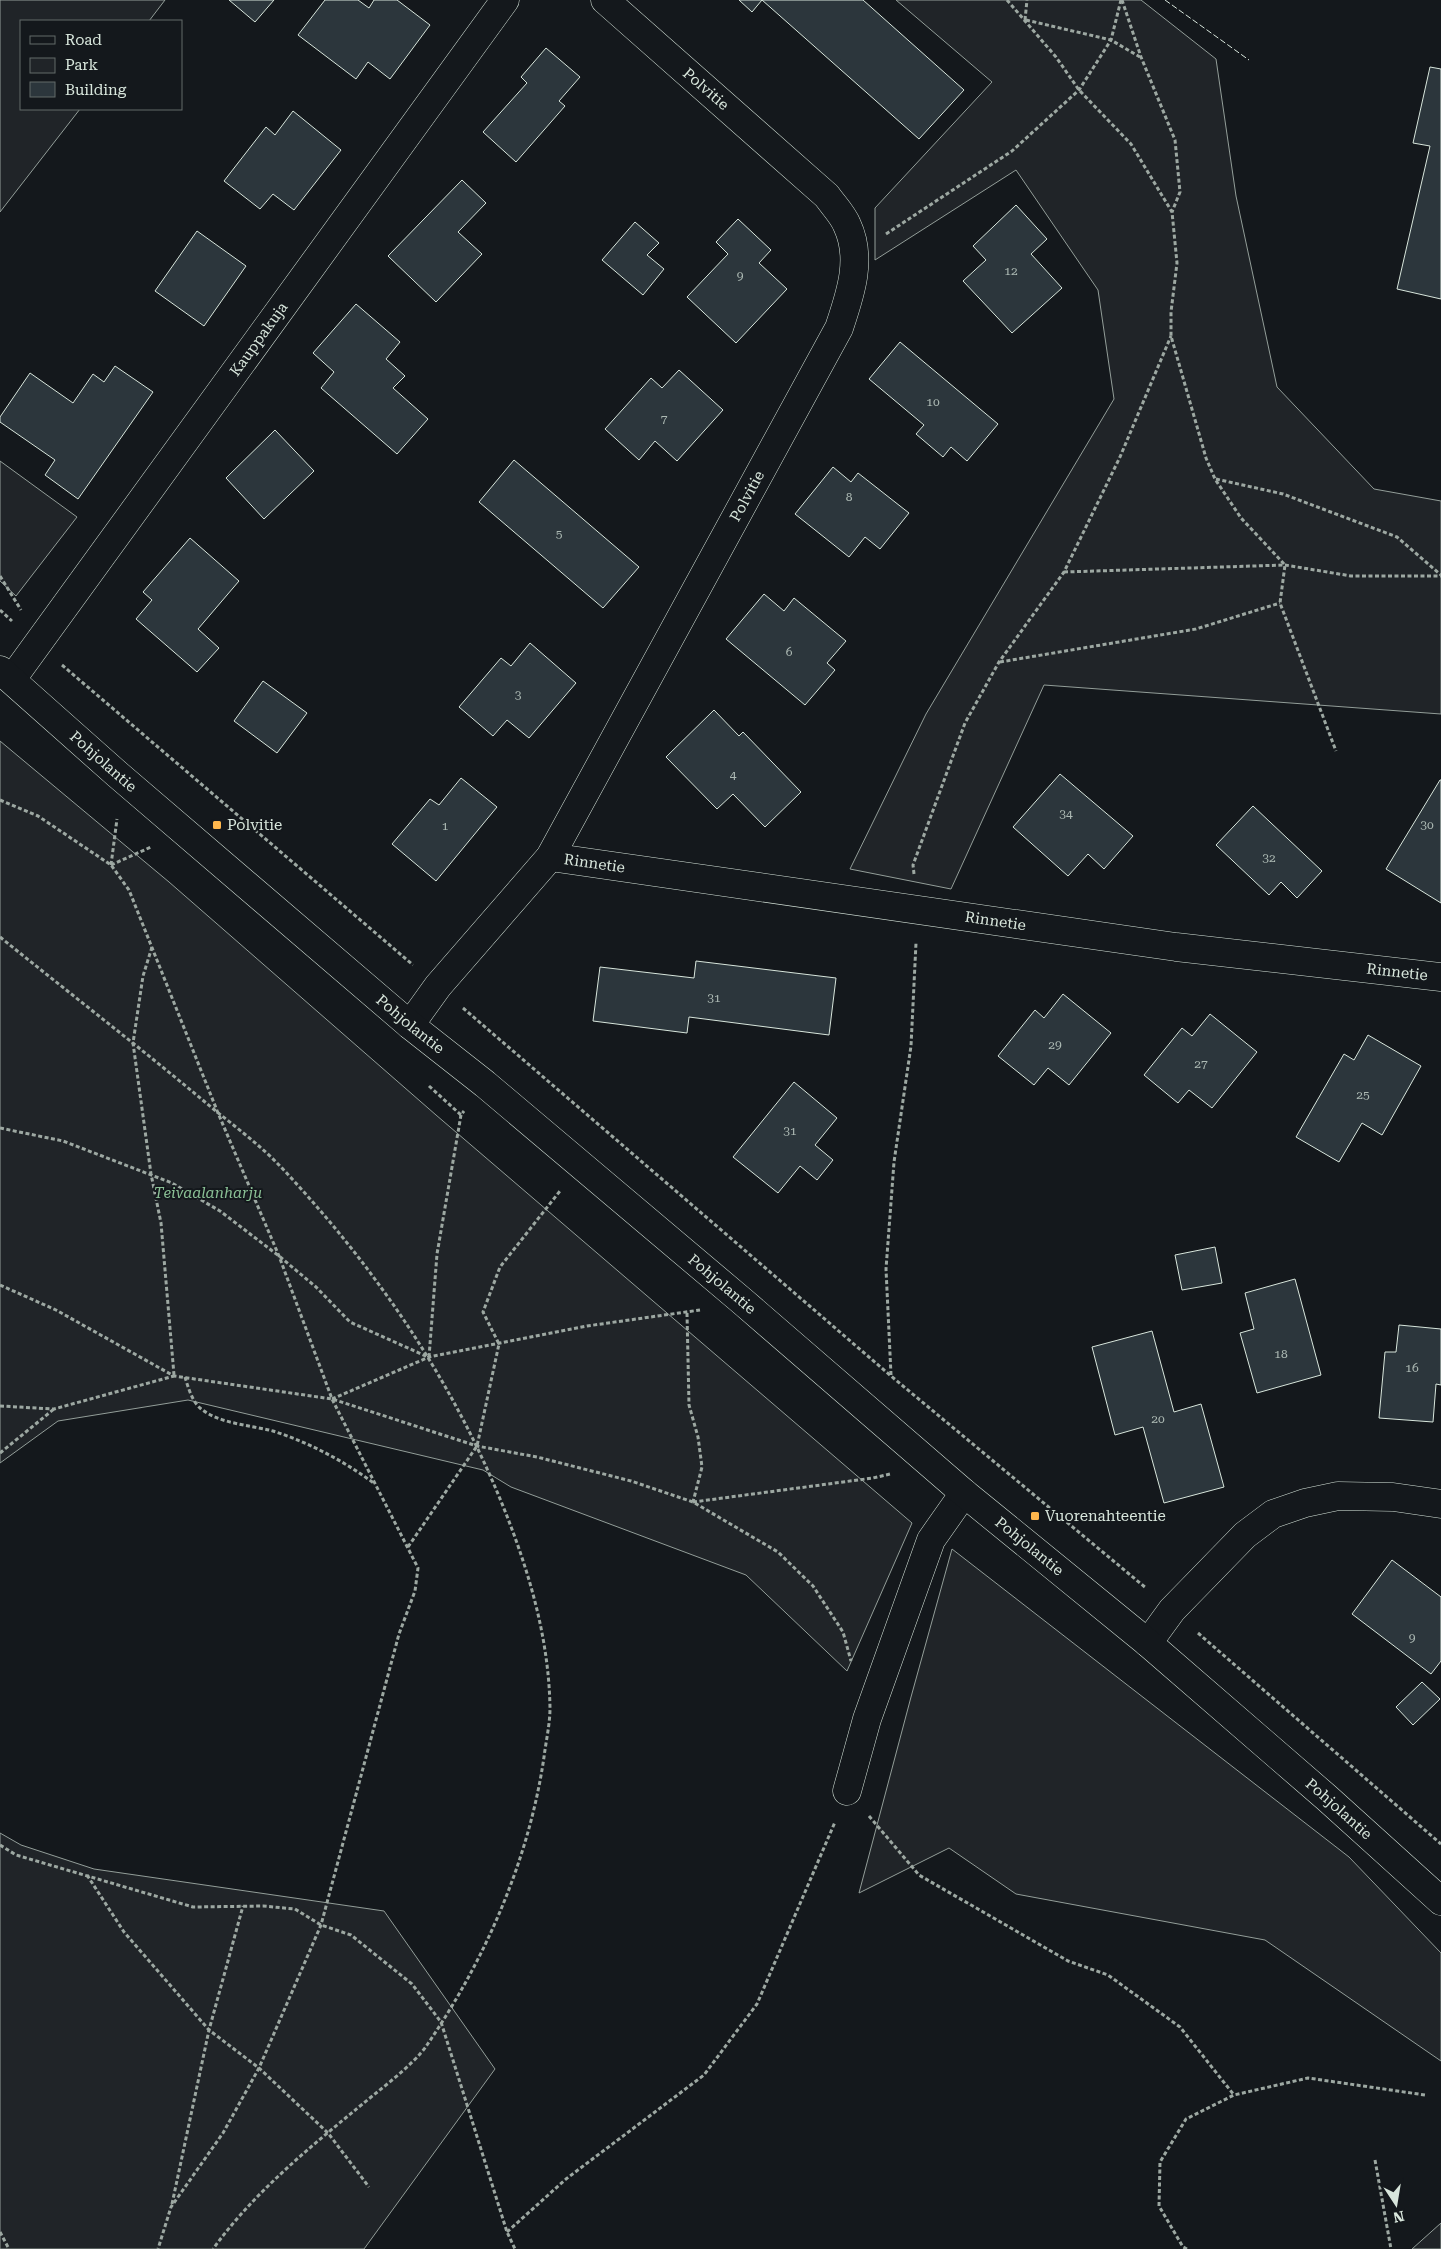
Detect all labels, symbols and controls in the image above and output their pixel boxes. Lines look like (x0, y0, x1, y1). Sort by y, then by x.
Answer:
legend (20, 20, 182, 110)
text: Road (65, 31, 102, 49)
text: Park (65, 56, 99, 74)
street label: Polvitie (679, 64, 733, 114)
text: Building (65, 81, 127, 99)
house number: 12 (1004, 264, 1018, 278)
house number: 9 (737, 269, 744, 283)
street label: Kauppakuja (226, 299, 292, 380)
house number: 10 (926, 395, 940, 409)
house number: 7 (661, 412, 668, 426)
street label: Polvitie (726, 468, 768, 525)
house number: 8 (846, 490, 853, 504)
house number: 5 (556, 527, 563, 541)
house number: 6 (786, 645, 793, 659)
house number: 3 (515, 688, 522, 702)
street label: Pohjolantie (66, 727, 140, 796)
house number: 4 (730, 768, 737, 782)
house number: 34 (1059, 807, 1073, 821)
place label: Polvitie (227, 816, 282, 834)
house number: 30 (1420, 818, 1434, 832)
marker: Polvitie (211, 819, 223, 831)
house number: 1 (442, 819, 449, 833)
street label: Rinnetie (563, 850, 626, 877)
house number: 32 (1262, 851, 1276, 865)
street label: Rinnetie (964, 908, 1027, 934)
street label: Rinnetie (1366, 960, 1429, 984)
street label: Pohjolantie (372, 991, 448, 1058)
house number: 31 (707, 991, 721, 1005)
house number: 29 (1048, 1038, 1062, 1052)
house number: 27 (1194, 1057, 1208, 1071)
house number: 25 (1356, 1088, 1370, 1102)
house number: 31 (783, 1124, 797, 1138)
park label: Teivaalanharju (154, 1184, 262, 1202)
street label: Pohjolantie (684, 1250, 760, 1318)
house number: 18 (1274, 1347, 1288, 1361)
house number: 16 (1405, 1361, 1419, 1375)
house number: 20 (1151, 1412, 1165, 1426)
place label: Vuorenahteentie (1045, 1507, 1166, 1525)
marker: Vuorenahteentie (1029, 1510, 1041, 1522)
street label: Pohjolantie (991, 1513, 1067, 1580)
house number: 9 (1409, 1631, 1416, 1645)
street label: Pohjolantie (1302, 1775, 1376, 1843)
north arrow (1371, 2179, 1421, 2229)
text: N (1392, 2208, 1406, 2226)

